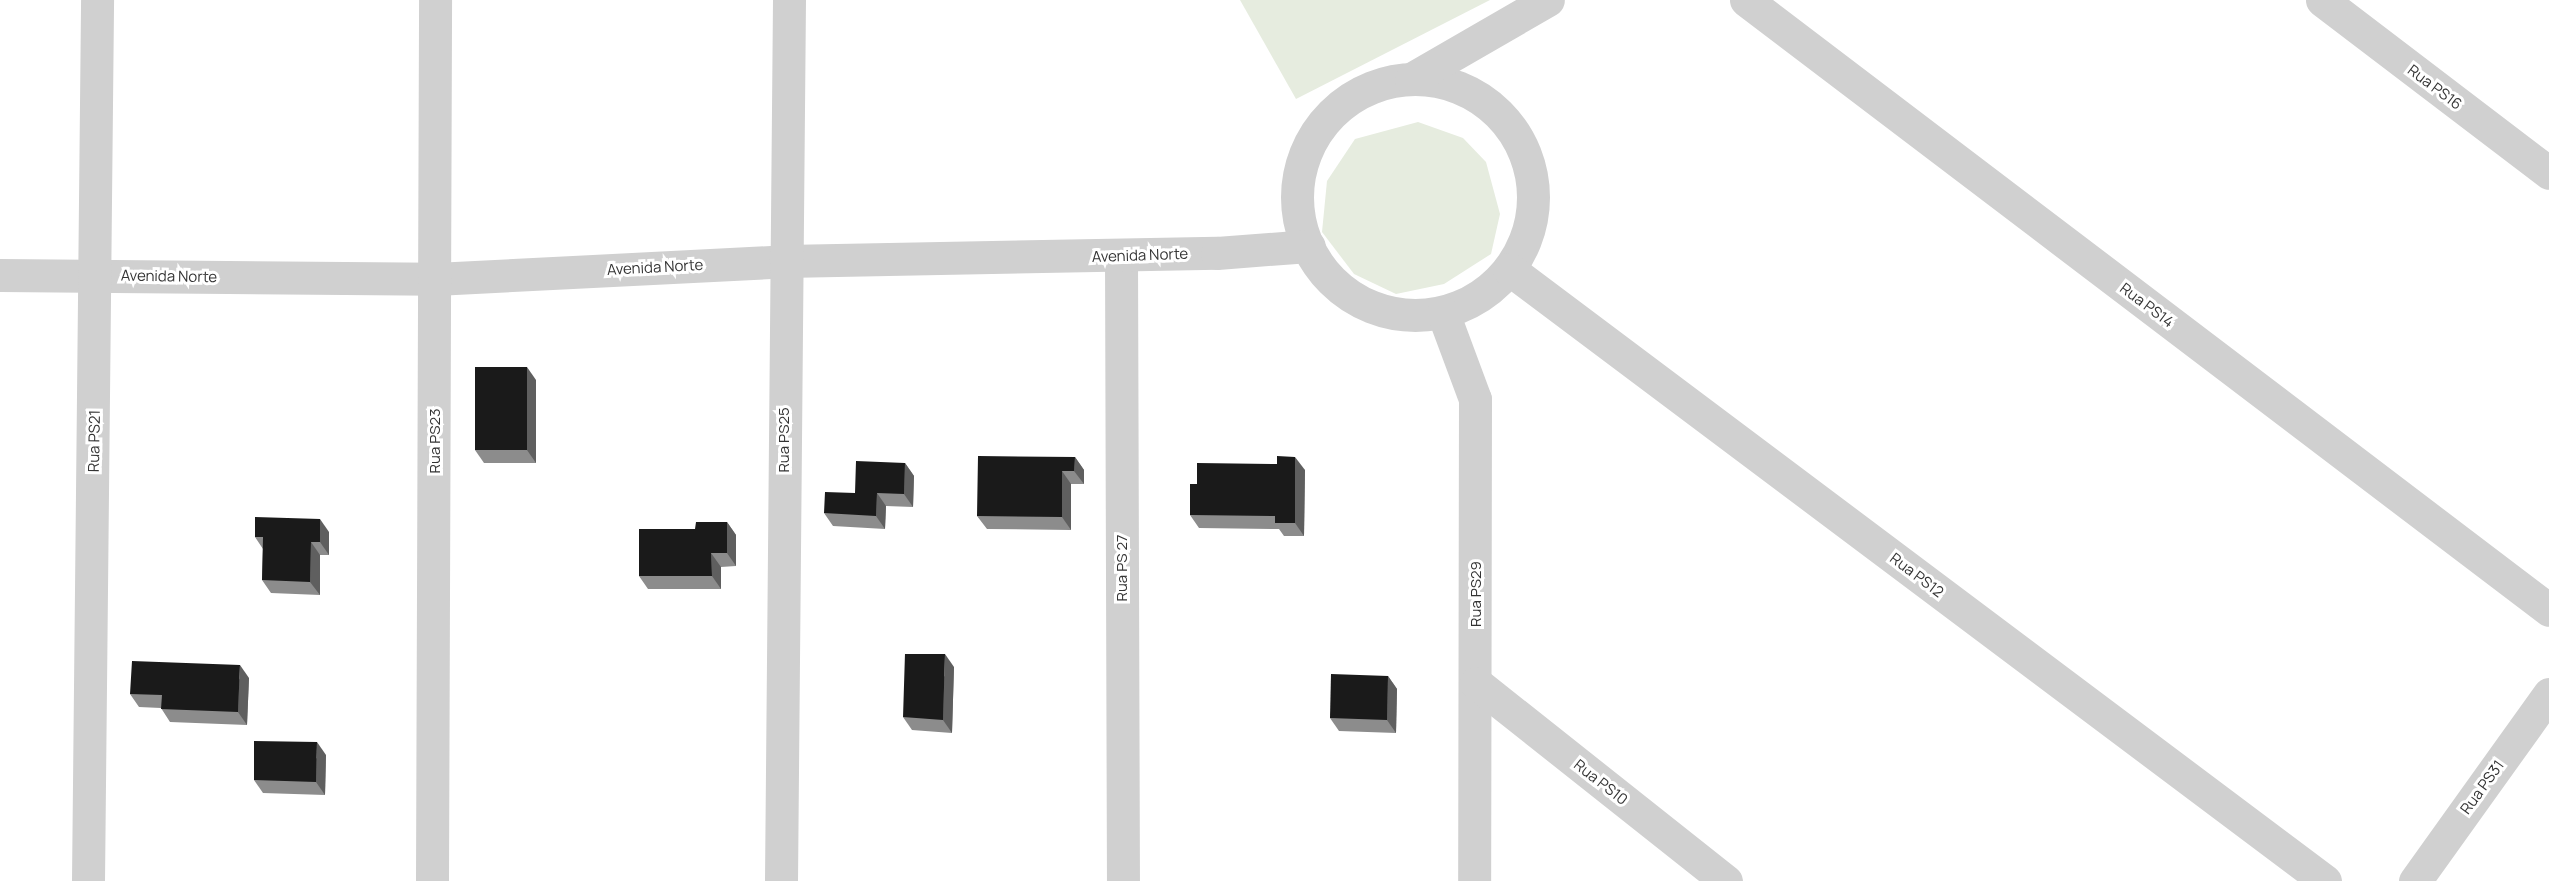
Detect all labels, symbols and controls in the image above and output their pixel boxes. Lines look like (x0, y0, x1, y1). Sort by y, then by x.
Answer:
street label: Rua PS16 (2404, 61, 2466, 113)
street label: Avenida Norte (1092, 244, 1188, 266)
street label: Avenida Norte (606, 255, 704, 279)
street label: Avenida Norte (121, 266, 217, 286)
street label: Rua PS14 (2117, 279, 2177, 331)
street label: Rua PS25 (775, 407, 793, 473)
street label: Rua PS23 (426, 409, 444, 473)
street label: Rua PS21 (84, 410, 104, 472)
street label: Rua PS 27 (1113, 534, 1131, 602)
street label: Rua PS12 (1887, 549, 1947, 601)
street label: Rua PS29 (1467, 561, 1485, 627)
street label: Rua PS10 (1571, 756, 1631, 808)
street label: Rua PS31 (2456, 757, 2508, 817)

